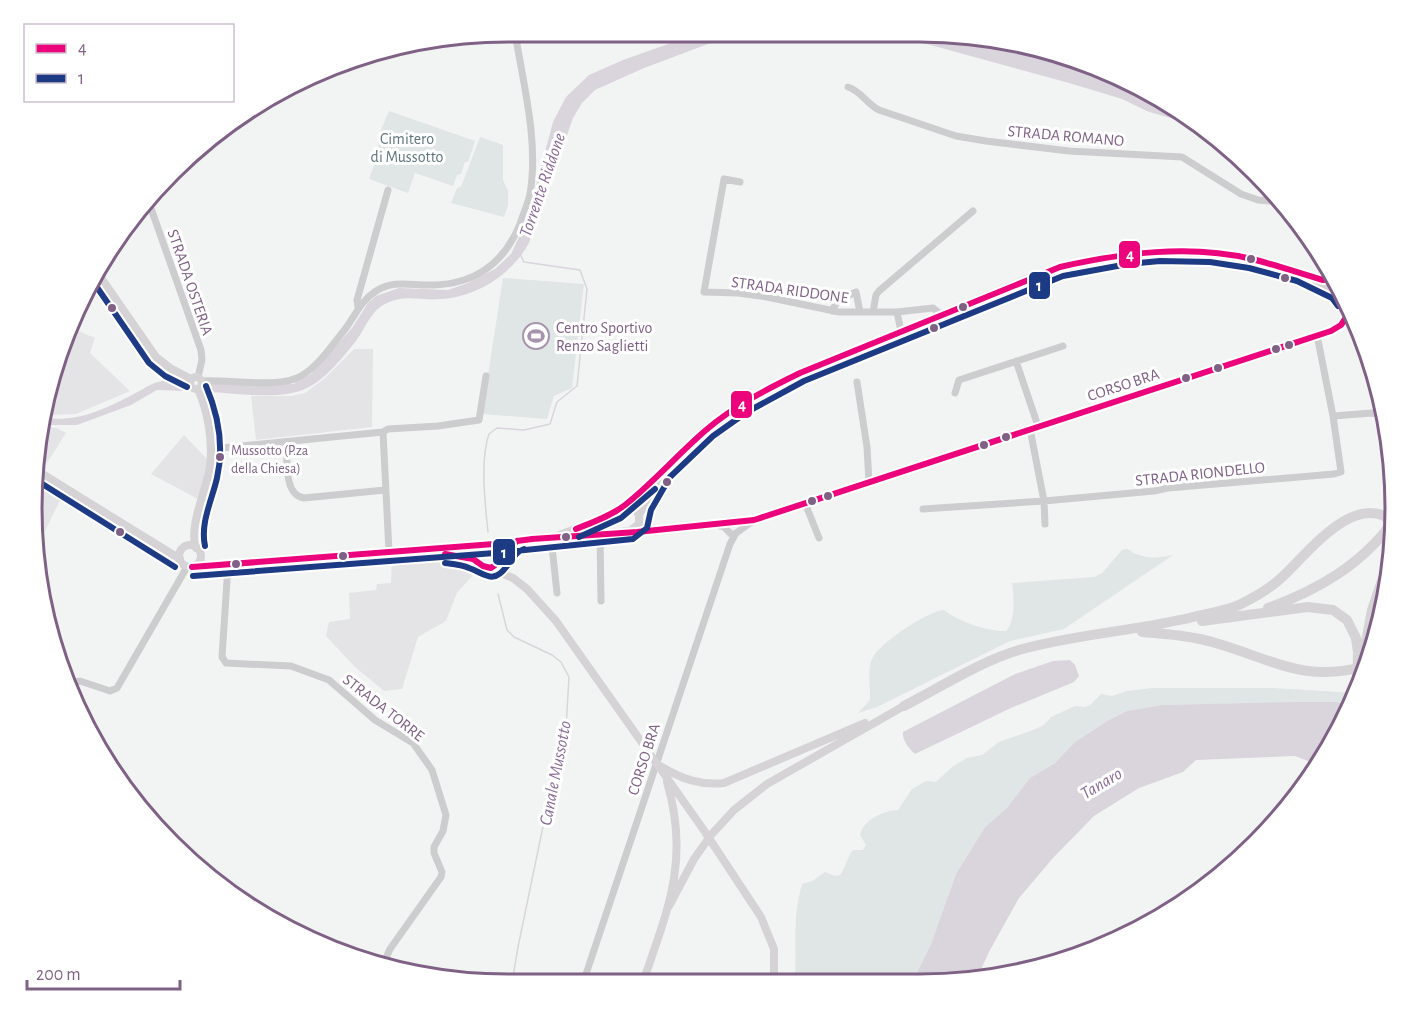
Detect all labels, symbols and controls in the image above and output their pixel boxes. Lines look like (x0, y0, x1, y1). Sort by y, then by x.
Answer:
legend (24, 24, 234, 102)
text: 4 (78, 40, 87, 58)
text: 1 (78, 70, 84, 88)
street label: STRADA ROMANO (1007, 123, 1125, 149)
park label: Cimitero di Mussotto (371, 131, 444, 165)
water label: Torrente Riddone (517, 131, 569, 240)
street label: STRADA OSTERIA (164, 227, 216, 337)
line badge: 4 (1118, 240, 1141, 269)
text: 4 (1126, 247, 1134, 263)
unlabelled marker (1245, 253, 1257, 265)
line badge: 1 (1028, 271, 1051, 300)
unlabelled marker (1279, 272, 1291, 284)
street label: STRADA RIDDONE (730, 274, 850, 306)
text: 1 (1036, 278, 1042, 294)
unlabelled marker (957, 301, 969, 313)
unlabelled marker (106, 302, 118, 314)
place label: Centro Sportivo Renzo Saglietti (556, 320, 652, 354)
sports icon: Centro Sportivo Renzo Saglietti (521, 321, 551, 351)
unlabelled marker (928, 322, 940, 334)
unlabelled marker (1283, 339, 1295, 351)
unlabelled marker (1270, 343, 1282, 355)
unlabelled marker (1212, 362, 1224, 374)
street label: CORSO BRA (1085, 366, 1161, 404)
unlabelled marker (1180, 372, 1192, 384)
line badge: 4 (730, 390, 753, 419)
text: 4 (738, 397, 746, 413)
unlabelled marker (1000, 431, 1012, 443)
unlabelled marker (978, 439, 990, 451)
place label: Mussotto (P.za della Chiesa) (231, 444, 309, 476)
marker: Mussotto (P.za della Chiesa) (214, 451, 226, 463)
street label: STRADA RIONDELLO (1135, 459, 1266, 489)
unlabelled marker (661, 476, 673, 488)
unlabelled marker (822, 490, 834, 502)
unlabelled marker (806, 495, 818, 507)
unlabelled marker (114, 526, 126, 538)
unlabelled marker (560, 531, 572, 543)
line badge: 1 (492, 538, 516, 566)
text: 1 (501, 545, 507, 561)
unlabelled marker (337, 550, 349, 562)
unlabelled marker (230, 558, 242, 570)
street label: STRADA TORRE (340, 671, 427, 744)
water label: Canale Mussotto (537, 719, 575, 827)
street label: CORSO BRA (625, 721, 663, 797)
water label: Tanaro (1078, 765, 1125, 803)
scale bar (27, 953, 180, 991)
text: 200 m (36, 966, 81, 984)

